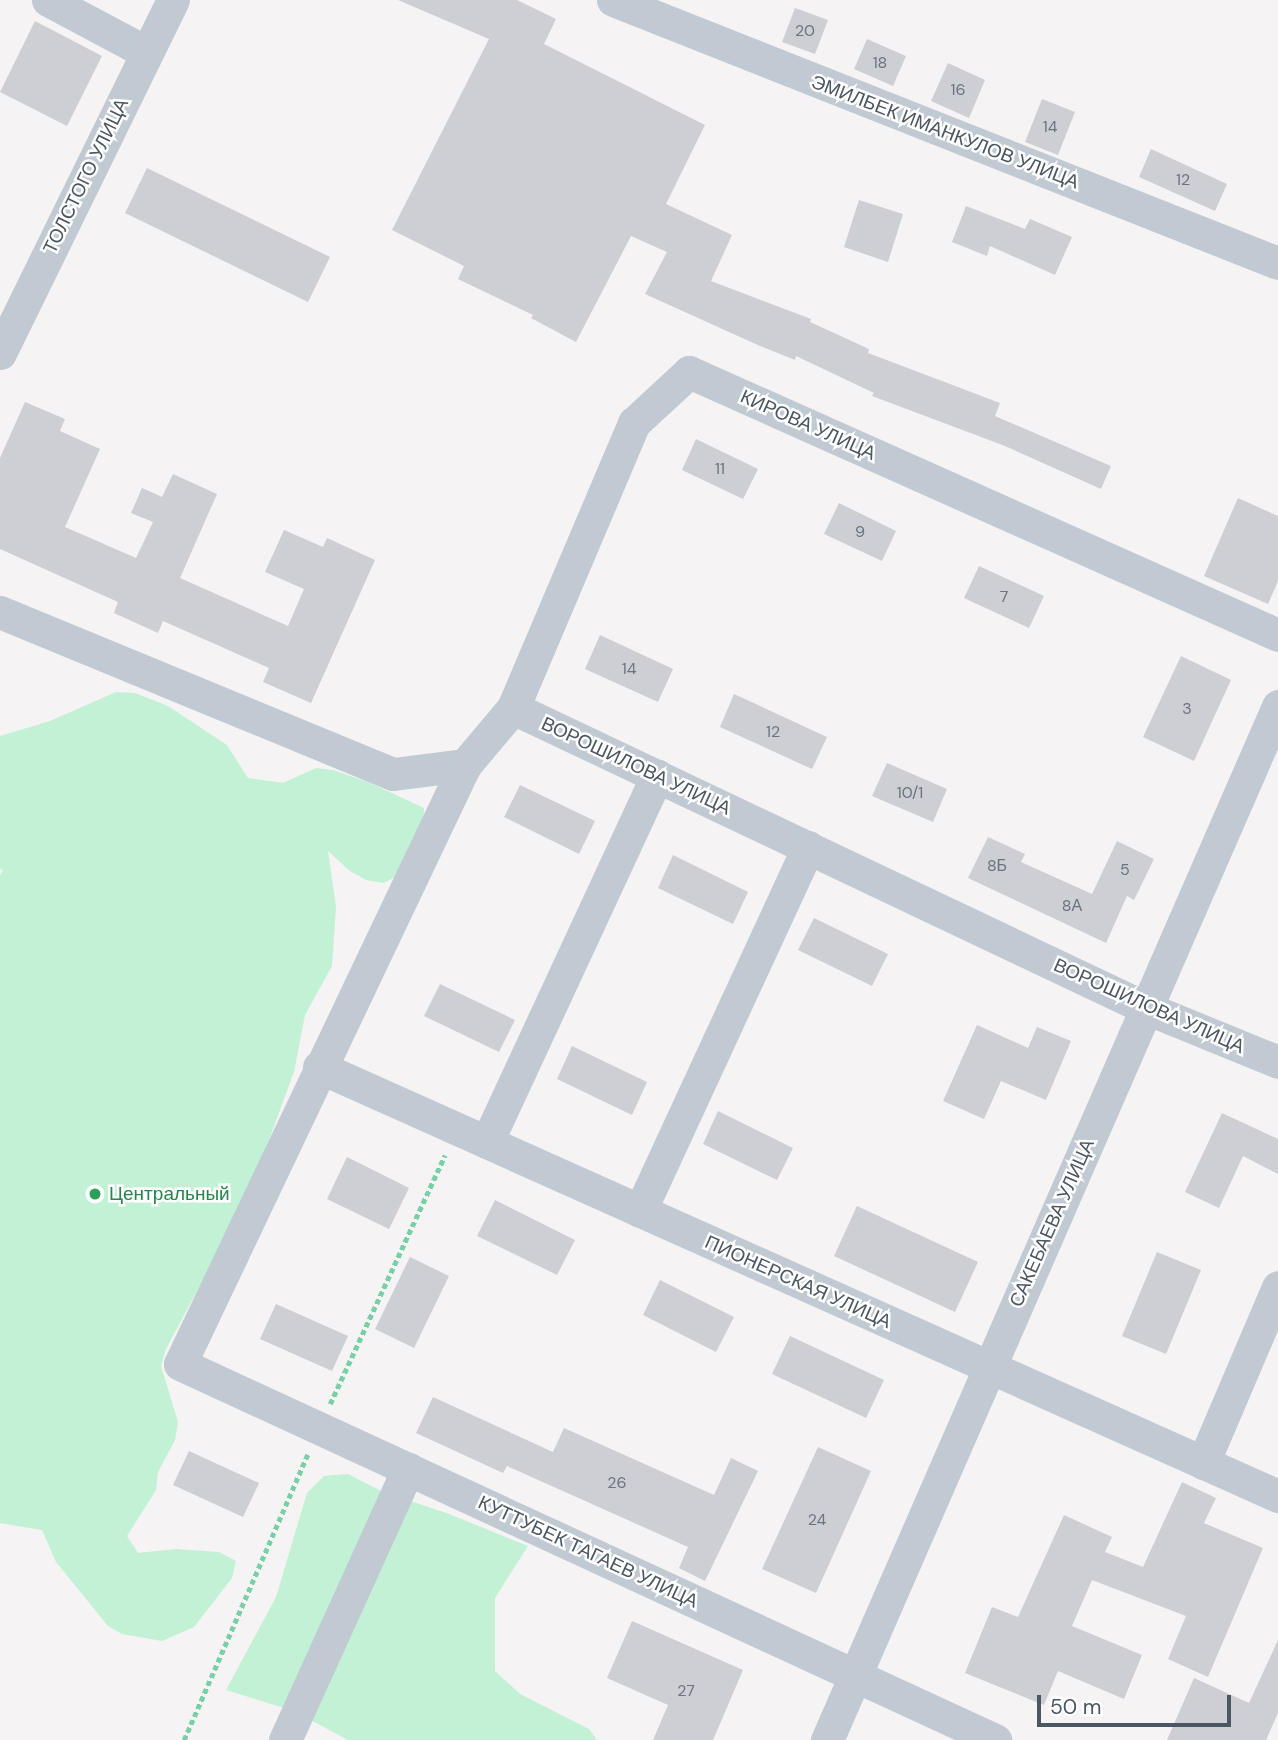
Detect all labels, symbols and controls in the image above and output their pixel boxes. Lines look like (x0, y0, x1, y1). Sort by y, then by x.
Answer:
house number: 20 (795, 21, 815, 41)
house number: 18 (873, 53, 887, 73)
street label: ЭМИЛБЕК ИМАНКУЛОВ УЛИЦА (808, 70, 1082, 194)
house number: 16 (950, 80, 966, 100)
street label: ТОЛСТОГО УЛИЦА (39, 95, 133, 257)
house number: 14 (1043, 117, 1057, 137)
house number: 12 (1176, 170, 1190, 190)
street label: КИРОВА УЛИЦА (737, 385, 879, 465)
house number: 11 (715, 459, 725, 479)
house number: 9 (855, 522, 865, 542)
house number: 7 (1000, 587, 1008, 607)
house number: 14 (622, 659, 636, 679)
house number: 3 (1182, 699, 1192, 719)
street label: ВОРОШИЛОВА УЛИЦА (538, 712, 734, 820)
house number: 12 (766, 722, 780, 742)
house number: 10/1 (897, 783, 923, 803)
house number: 8Б (987, 856, 1007, 876)
house number: 5 (1120, 860, 1130, 880)
house number: 8А (1062, 896, 1082, 916)
street label: ВОРОШИЛОВА УЛИЦА (1050, 954, 1248, 1058)
street label: САКЕБАЕВА УЛИЦА (1005, 1136, 1099, 1310)
place label: Центральный (109, 1183, 230, 1205)
marker: Центральный (87, 1186, 103, 1202)
street label: ПИОНЕРСКАЯ УЛИЦА (701, 1231, 895, 1333)
house number: 26 (607, 1473, 627, 1493)
street label: КУТТУБЕК ТАГАЕВ УЛИЦА (474, 1491, 702, 1613)
house number: 24 (808, 1510, 826, 1530)
scale bar (1040, 1680, 1234, 1724)
house number: 27 (677, 1681, 695, 1701)
text: 50 m (1050, 1693, 1101, 1721)

